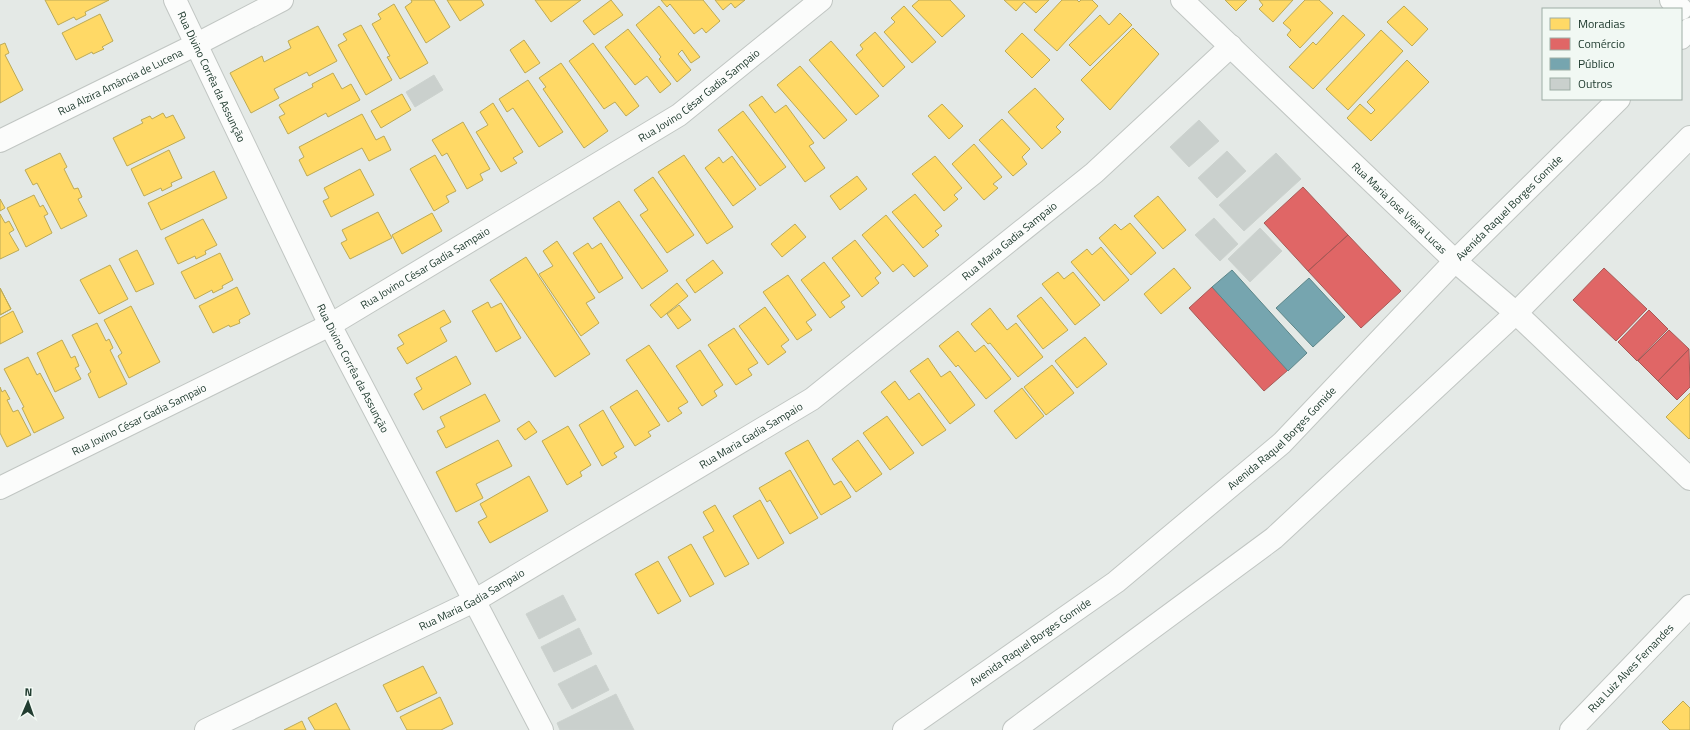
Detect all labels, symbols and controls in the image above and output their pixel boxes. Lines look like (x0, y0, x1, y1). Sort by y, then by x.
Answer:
legend (1542, 8, 1682, 100)
street label: Rua Divino Corrêa da Assunção (174, 9, 250, 145)
text: Moradias (1578, 14, 1626, 33)
text: Comércio (1578, 34, 1625, 53)
street label: Rua Alzira Amância de Lucena (55, 44, 186, 119)
street label: Rua Jovino César Gadia Sampaio (635, 45, 763, 146)
text: Público (1578, 54, 1615, 73)
text: Outros (1578, 74, 1613, 93)
street label: Avenida Raquel Borges Gomide (1452, 151, 1566, 264)
street label: Rua Maria Jose Vieira Lucas (1348, 158, 1451, 258)
street label: Rua Maria Gadia Sampaio (958, 198, 1061, 284)
street label: Rua Jovino César Gadia Sampaio (357, 223, 493, 313)
street label: Rua Divino Corrêa da Assunção (313, 301, 393, 436)
street label: Rua Jovino César Gadia Sampaio (69, 379, 209, 459)
street label: Avenida Raquel Borges Gomide (1224, 383, 1340, 494)
street label: Rua Maria Gadia Sampaio (696, 398, 806, 473)
street label: Rua Maria Gadia Sampaio (416, 564, 528, 634)
street label: Avenida Raquel Borges Gomide (966, 594, 1094, 690)
street label: Rua Luiz Alves Fernandes (1584, 620, 1677, 716)
north arrow (8, 682, 48, 722)
text: N (24, 684, 32, 700)

